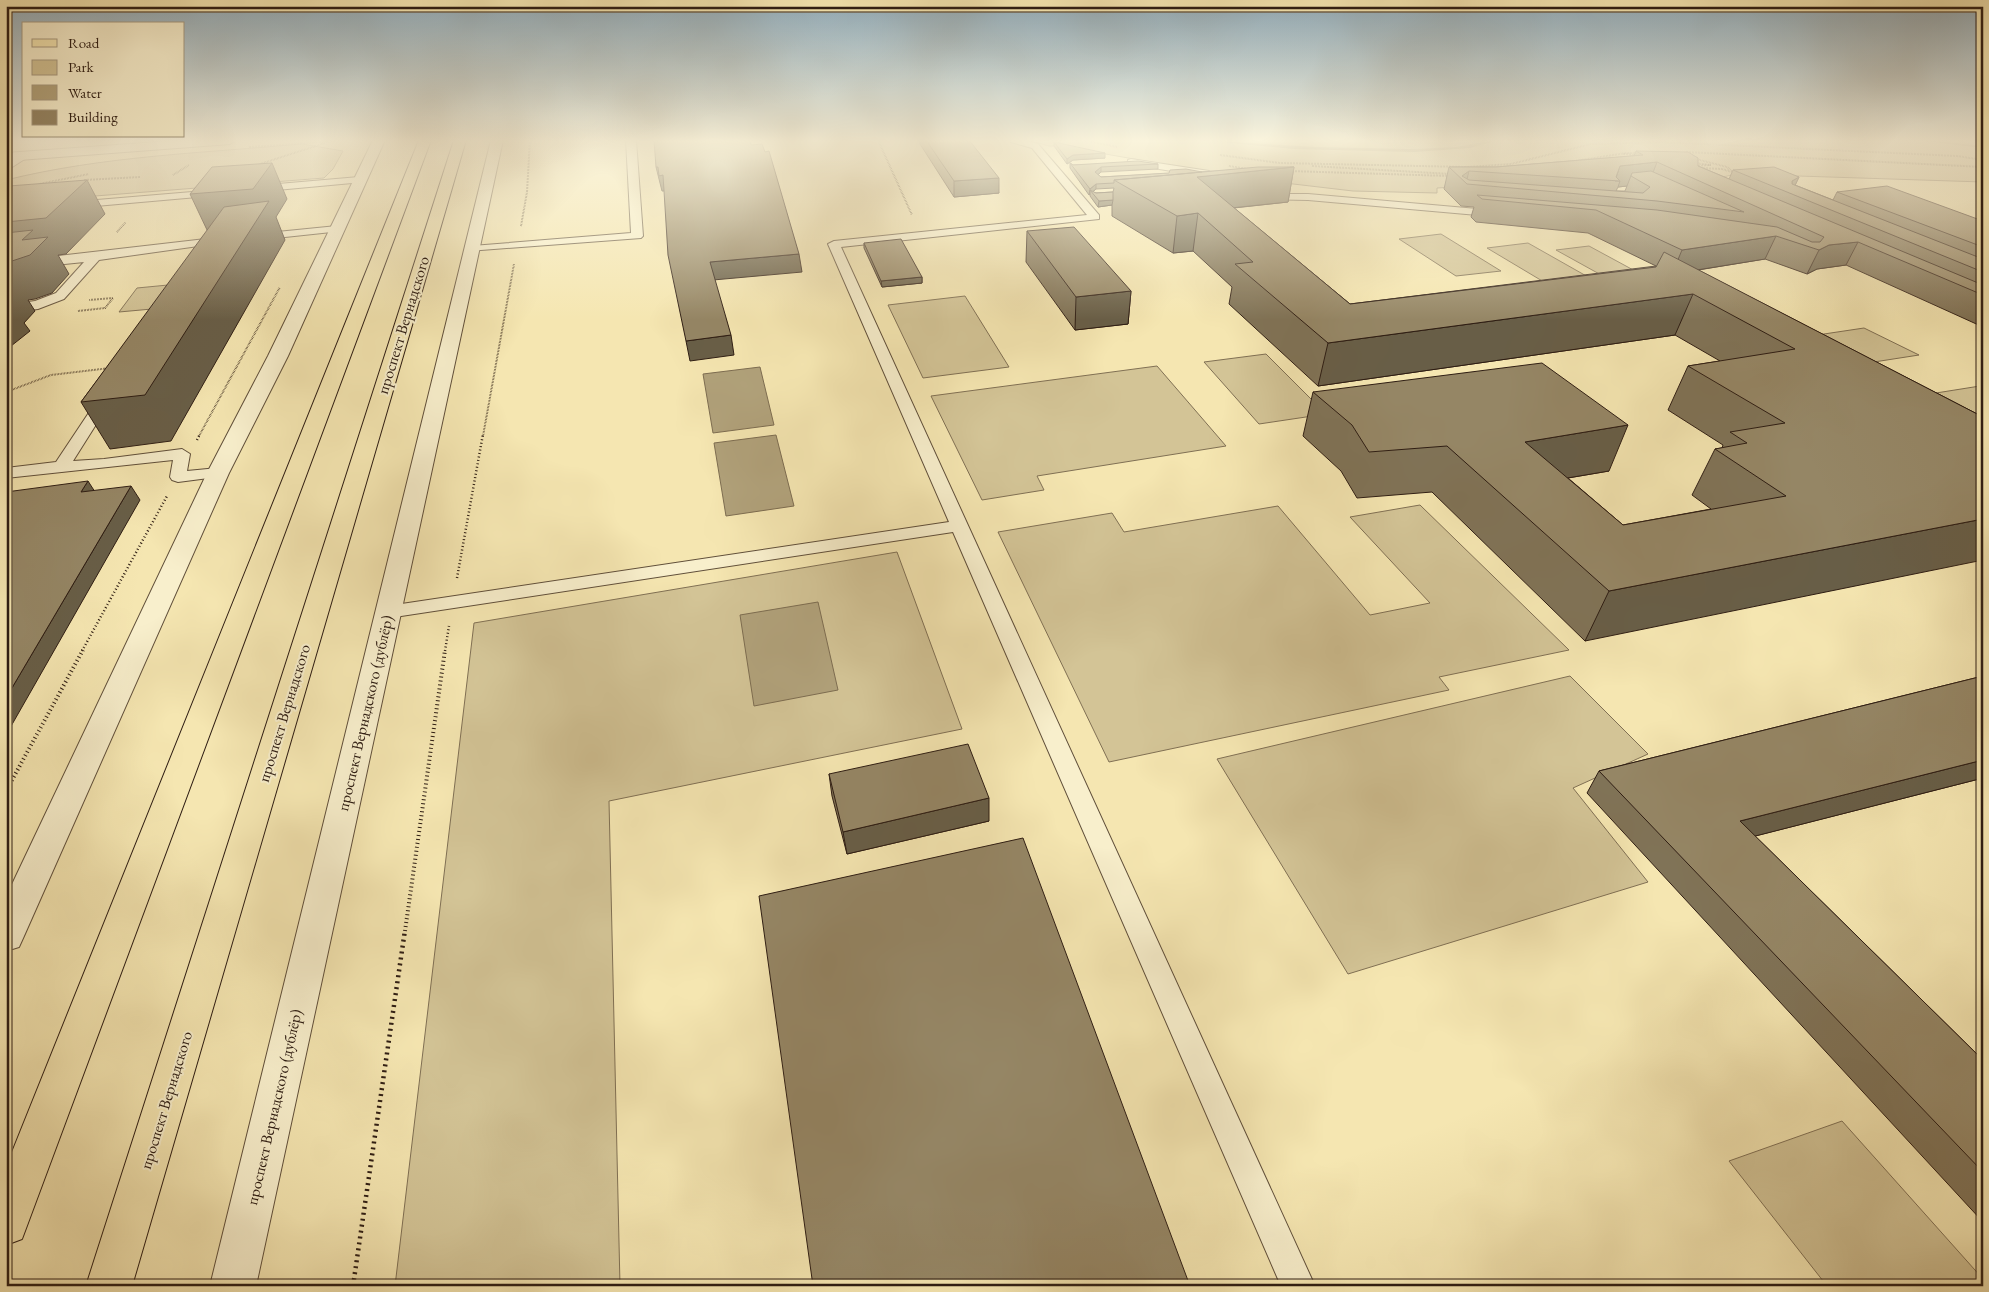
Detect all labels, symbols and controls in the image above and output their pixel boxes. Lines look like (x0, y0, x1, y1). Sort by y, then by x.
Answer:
legend (22, 22, 185, 138)
text: Road (68, 33, 100, 52)
text: Park (68, 57, 95, 76)
text: Water (68, 83, 102, 102)
text: Building (68, 107, 118, 126)
street label: проспект Вернадского (372, 253, 434, 397)
street label: проспект Вернадского (дублёр) (332, 613, 398, 813)
street label: проспект Вернадского (253, 641, 315, 785)
street label: проспект Вернадского (дублёр) (241, 1007, 307, 1207)
street label: проспект Вернадского (135, 1028, 197, 1172)

